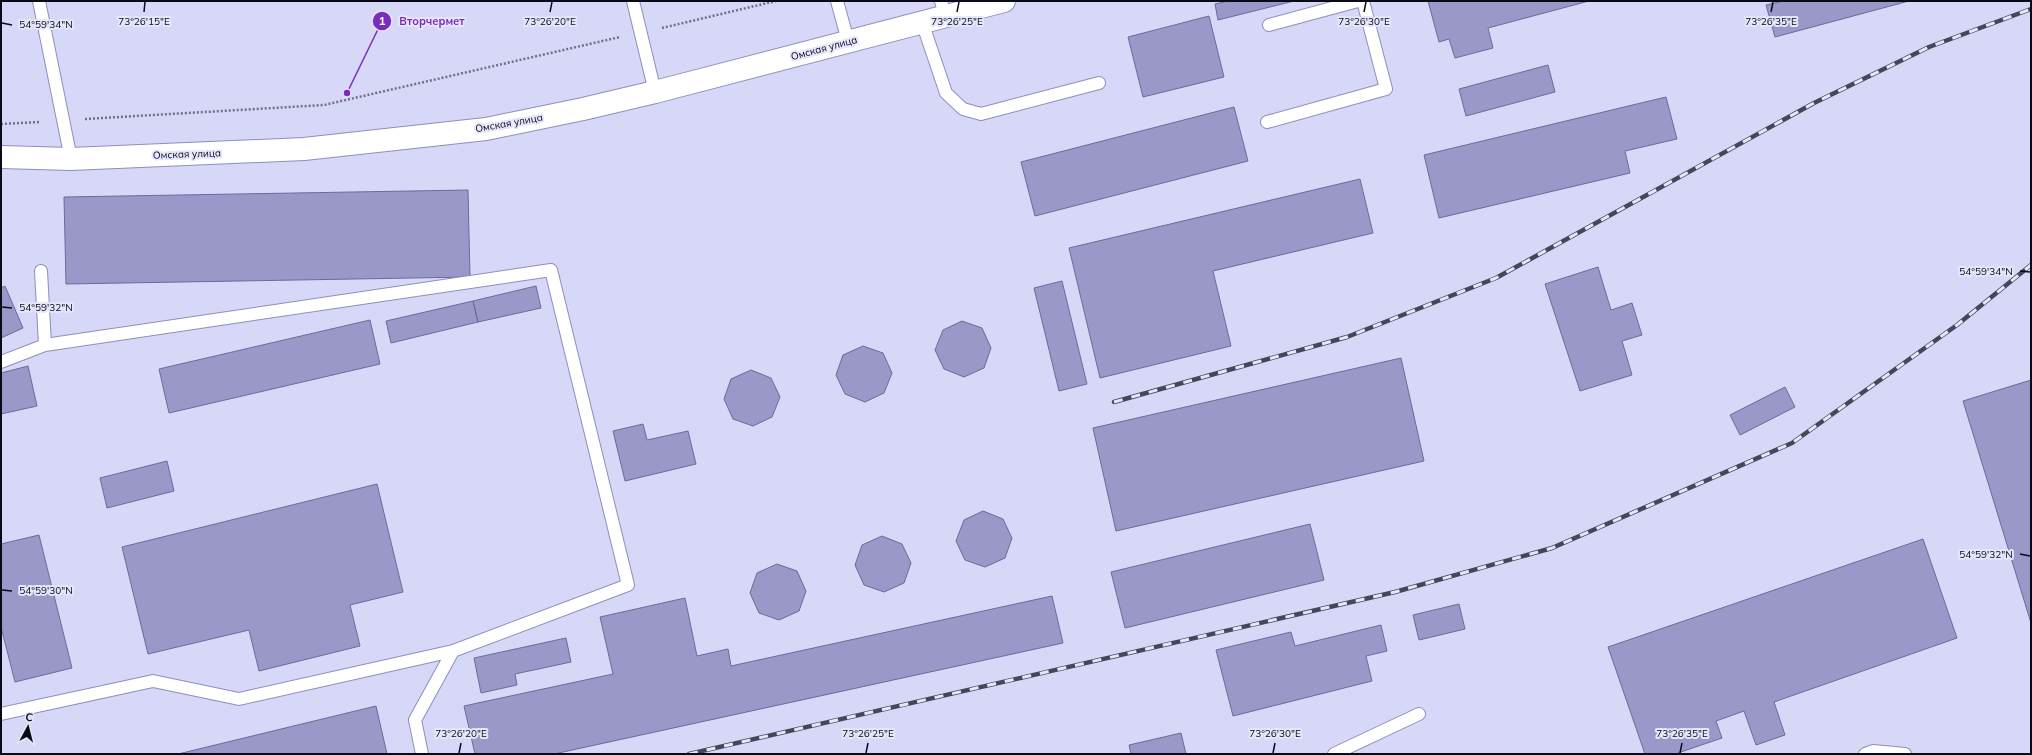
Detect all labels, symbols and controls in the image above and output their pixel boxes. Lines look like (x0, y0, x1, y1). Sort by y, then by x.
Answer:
callout: Вторчермет (372, 10, 473, 33)
text: 1 (378, 13, 386, 28)
text: Вторчермет (399, 14, 465, 28)
text: 73°26'15"E (118, 15, 170, 28)
text: 73°26'20"E (524, 15, 576, 28)
text: 73°26'25"E (931, 15, 983, 28)
text: 73°26'30"E (1338, 15, 1390, 28)
text: 73°26'35"E (1745, 15, 1797, 28)
text: 54°59'34"N (19, 18, 73, 31)
street label: Омская улица (789, 33, 859, 63)
street label: Омская улица (474, 111, 544, 135)
street label: Омская улица (153, 146, 221, 162)
text: 54°59'34"N (1959, 265, 2013, 278)
text: 54°59'32"N (19, 301, 73, 314)
text: 54°59'32"N (1959, 548, 2013, 561)
text: 54°59'30"N (19, 584, 73, 597)
north arrow (8, 707, 48, 747)
text: С (25, 710, 34, 725)
text: 73°26'20"E (435, 727, 487, 740)
text: 73°26'25"E (842, 727, 894, 740)
text: 73°26'30"E (1249, 727, 1301, 740)
text: 73°26'35"E (1656, 727, 1708, 740)

